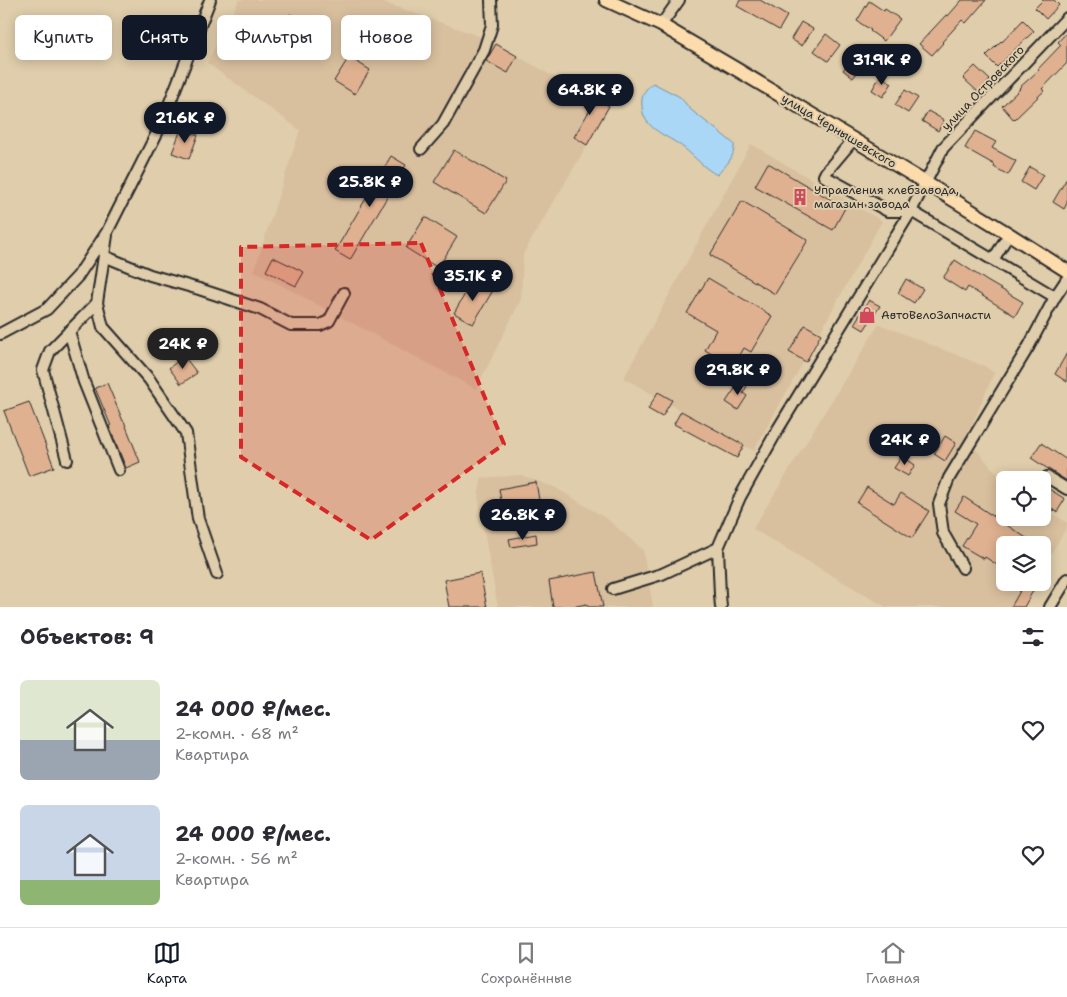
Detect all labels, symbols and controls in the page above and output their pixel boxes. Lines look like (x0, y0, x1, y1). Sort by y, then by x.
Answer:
chip: Купить (15, 15, 112, 60)
chip: Снять (122, 15, 207, 60)
chip: Фильтры (217, 15, 331, 60)
chip: Новое (341, 15, 431, 60)
street label: улица Островского (938, 42, 1028, 134)
pin: 31.9K ₽ (836, 44, 928, 86)
text: 31.9K ₽ (853, 49, 911, 70)
pin: 64.8K ₽ (544, 74, 636, 116)
text: 64.8K ₽ (558, 79, 622, 100)
street label: улица Чернышевского (778, 90, 900, 172)
pin: 21.6K ₽ (139, 102, 231, 144)
text: 21.6K ₽ (155, 107, 215, 128)
pin: 25.8K ₽ (324, 166, 416, 208)
text: 25.8K ₽ (338, 171, 402, 192)
place label: Управления хлебзавода, магазин завода (814, 182, 959, 212)
building icon: Управления хлебзавода, магазин завода (790, 187, 810, 207)
pin: 35.1K ₽ (427, 260, 519, 302)
text: 35.1K ₽ (444, 265, 502, 286)
shop icon: АвтоВелоЗапчасти (857, 305, 877, 325)
place label: АвтоВелоЗапчасти (881, 307, 991, 323)
pin: 24K ₽ (148, 328, 218, 370)
text: 24K ₽ (158, 333, 208, 354)
pin: 29.8K ₽ (692, 354, 784, 396)
text: 29.8K ₽ (706, 359, 770, 380)
pin: 24K ₽ (870, 424, 940, 466)
text: 24K ₽ (880, 429, 930, 450)
map controls (996, 471, 1051, 591)
button: locate (996, 471, 1051, 526)
pin: 26.8K ₽ (477, 498, 569, 541)
text: 26.8K ₽ (491, 504, 555, 525)
button: layers (996, 536, 1051, 591)
text: Объектов: 9 (20, 623, 154, 651)
icon: filters (1019, 623, 1047, 651)
text: 24 000 ₽/мес. (175, 695, 331, 723)
icon: home (60, 700, 120, 760)
icon: heart (1019, 716, 1047, 744)
text: 2-комн. · 68 m² (175, 723, 299, 744)
text: Квартира (175, 744, 249, 765)
text: 24 000 ₽/мес. (175, 820, 331, 848)
icon: home (60, 825, 120, 885)
icon: heart (1019, 841, 1047, 869)
text: 2-комн. · 56 m² (175, 848, 298, 869)
text: Квартира (175, 869, 249, 890)
tab: Карта (147, 939, 187, 987)
tab: Сохранённые (481, 939, 572, 987)
tab: Главная (866, 939, 920, 987)

